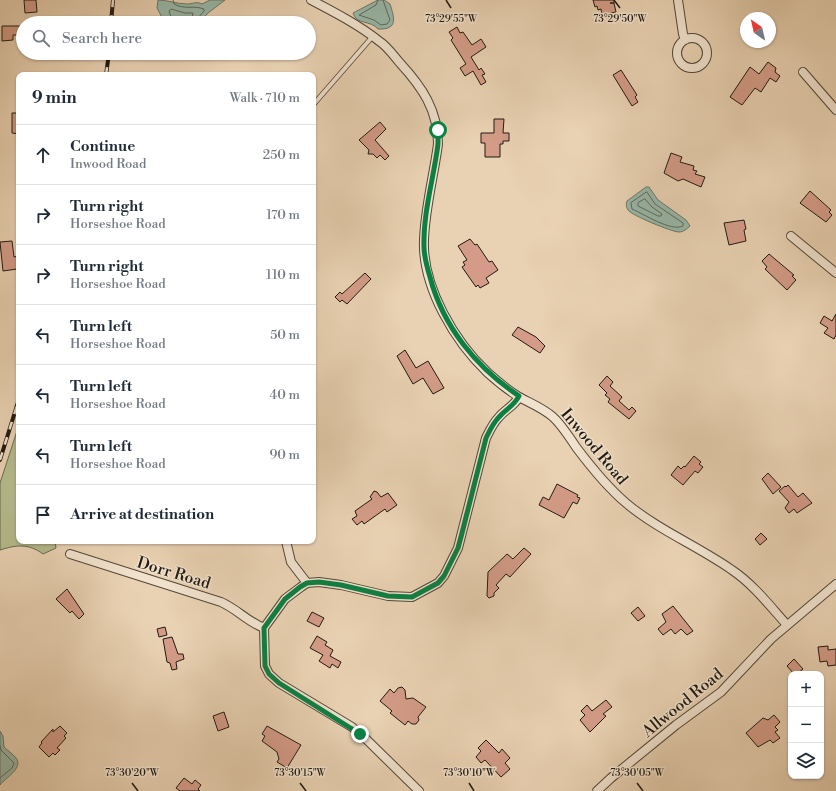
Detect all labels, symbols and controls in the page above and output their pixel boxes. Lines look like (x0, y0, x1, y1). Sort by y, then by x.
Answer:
north arrow (740, 12, 776, 48)
text: 73°29'55"W (425, 13, 478, 25)
text: 73°29'50"W (593, 13, 648, 25)
search box (16, 16, 316, 60)
icon: search (30, 27, 52, 49)
text: Search here (62, 29, 142, 48)
text: 9 min (32, 87, 77, 109)
text: Walk · 710 m (229, 90, 300, 106)
route start (429, 121, 447, 139)
text: Continue (70, 137, 135, 156)
icon: ahead (32, 144, 54, 166)
text: 250 m (263, 147, 300, 163)
text: Inwood Road (70, 156, 146, 172)
text: Turn right (70, 197, 144, 216)
icon: right (32, 204, 54, 226)
text: 170 m (266, 207, 300, 223)
text: Horseshoe Road (70, 216, 166, 232)
text: Turn right (70, 257, 144, 276)
icon: right (32, 264, 54, 286)
text: 110 m (266, 267, 300, 283)
text: Horseshoe Road (70, 276, 166, 292)
text: Turn left (70, 317, 132, 336)
icon: left (32, 324, 54, 346)
text: 50 m (270, 327, 300, 343)
text: Horseshoe Road (70, 336, 166, 352)
text: Turn left (70, 377, 132, 396)
icon: left (32, 384, 54, 406)
text: 40 m (270, 387, 300, 403)
text: Horseshoe Road (70, 396, 166, 412)
street label: Inwood Road (556, 404, 632, 489)
text: Turn left (70, 437, 132, 456)
icon: left (32, 444, 54, 466)
text: 90 m (269, 447, 300, 463)
text: Horseshoe Road (70, 456, 166, 472)
icon: arrive (32, 504, 54, 526)
text: Arrive at destination (70, 505, 214, 524)
street label: Dorr Road (134, 552, 213, 594)
street label: Allwood Road (637, 664, 727, 742)
map controls (788, 671, 824, 779)
button: + (788, 671, 824, 707)
button: − (788, 707, 824, 743)
route end (351, 725, 369, 743)
button: layers (788, 743, 824, 779)
text: 73°30'20"W (105, 767, 160, 779)
text: 73°30'15"W (274, 767, 327, 779)
text: 73°30'10"W (443, 767, 496, 779)
text: 73°30'05"W (610, 767, 665, 779)

